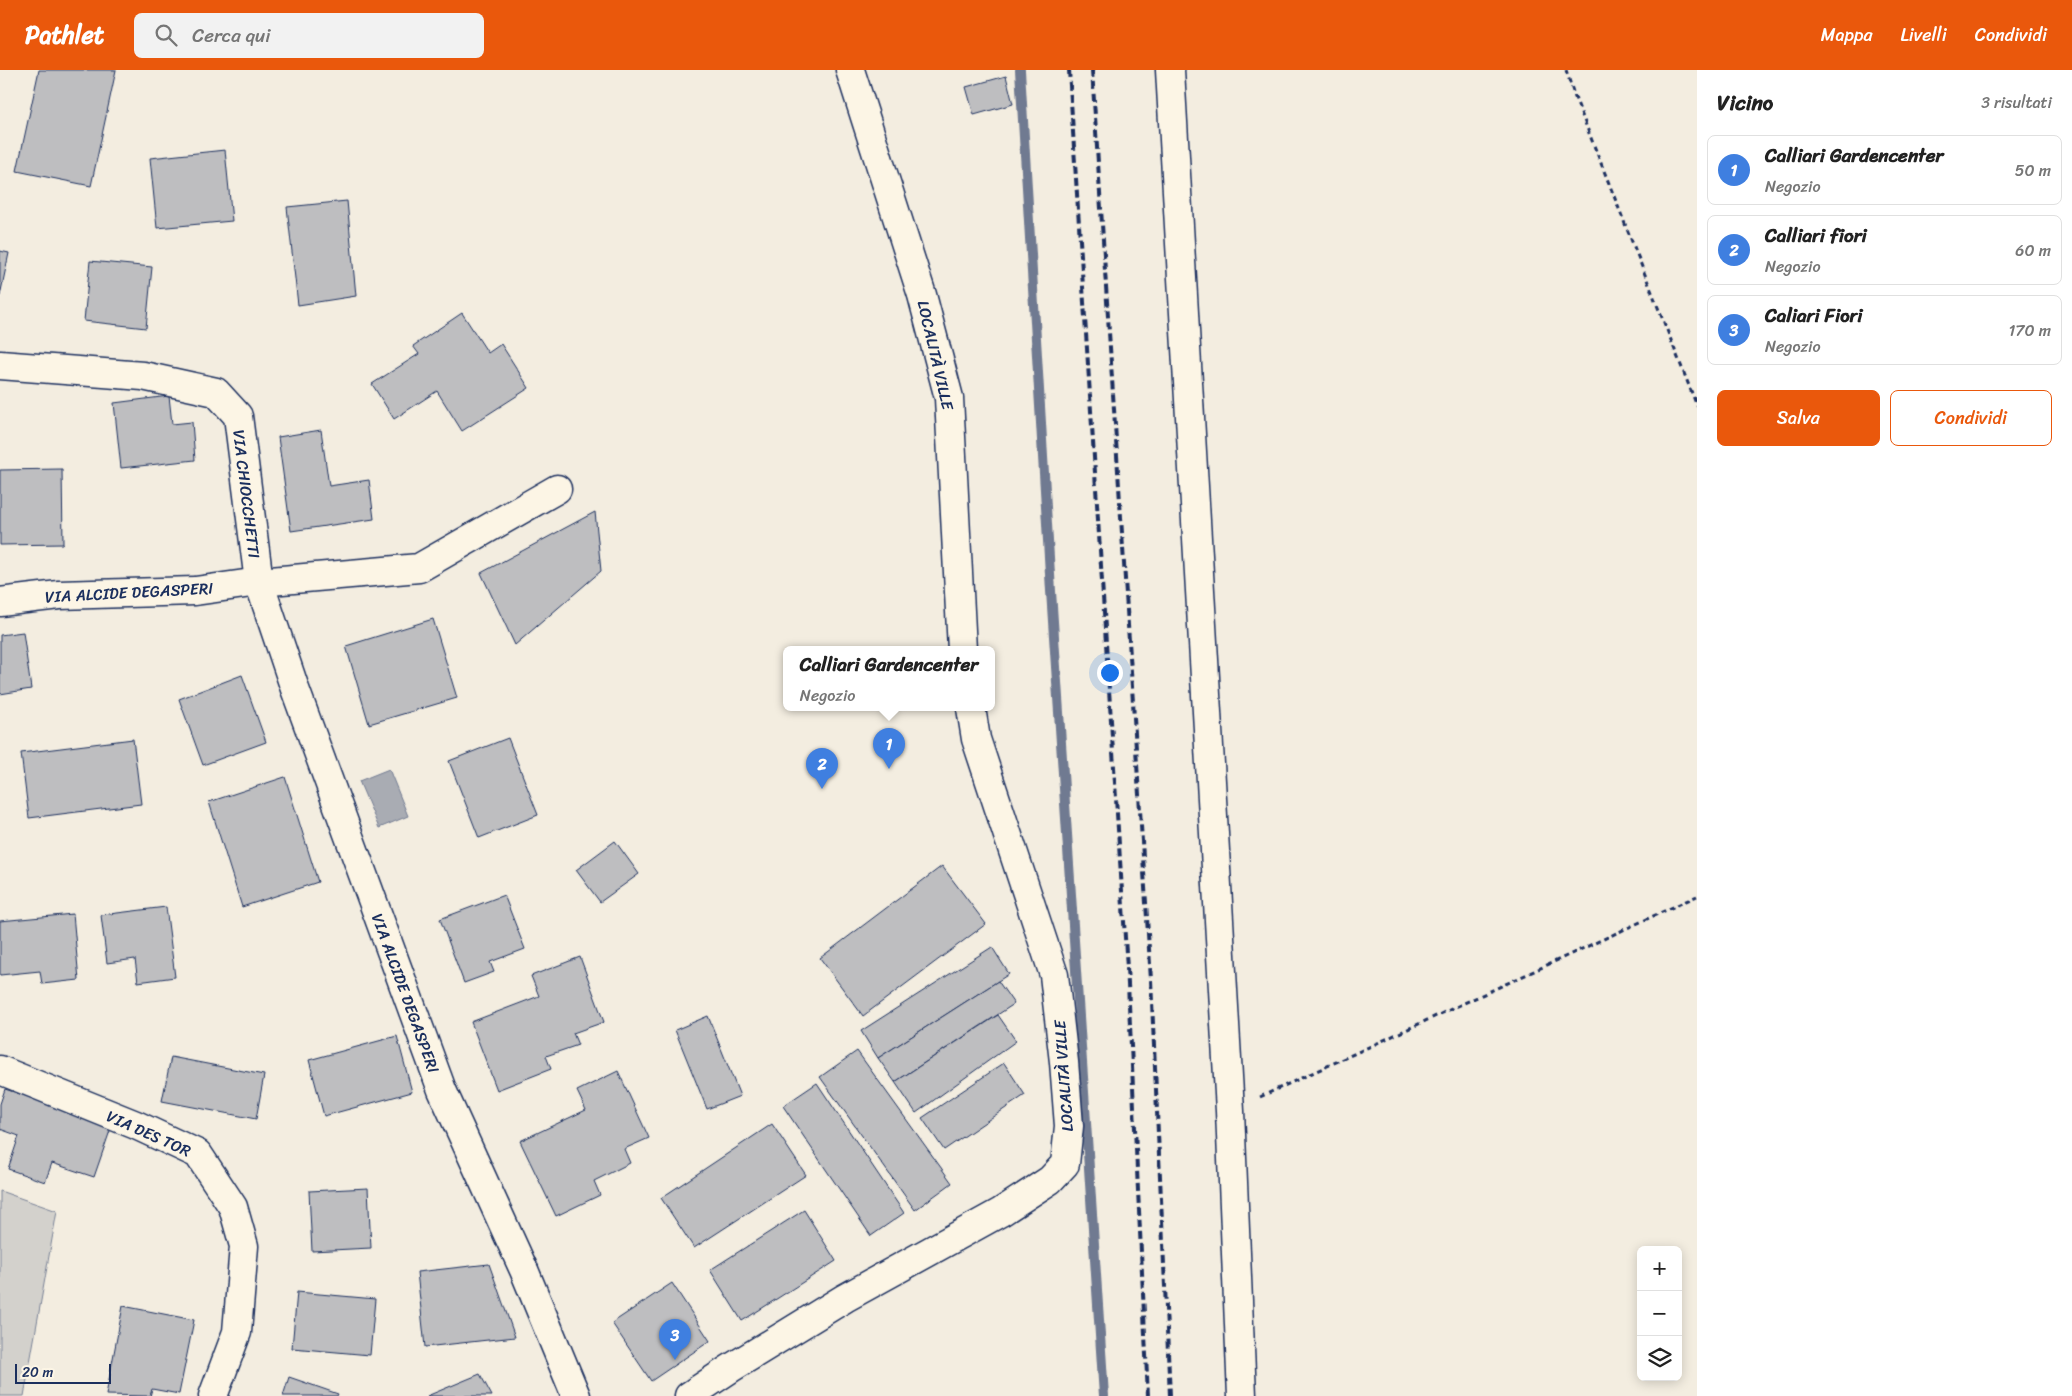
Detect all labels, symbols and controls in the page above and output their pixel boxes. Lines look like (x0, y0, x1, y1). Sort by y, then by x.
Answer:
search box (134, 13, 484, 58)
text: Pathlet (25, 14, 104, 56)
text: Cerca qui (192, 19, 270, 52)
text: Mappa (1821, 19, 1873, 51)
text: Livelli (1901, 19, 1947, 51)
text: Condividi (1975, 19, 2047, 51)
icon: search (152, 21, 180, 49)
text: Vicino (1717, 84, 1773, 122)
text: 3 risultati (1981, 88, 2052, 117)
text: Calliari Gardencenter (1765, 139, 1943, 172)
text: 1 (1731, 156, 1737, 185)
text: 50 m (2015, 156, 2051, 185)
text: Negozio (1765, 172, 1821, 201)
text: Calliari fiori (1765, 219, 1867, 252)
text: 2 (1729, 236, 1739, 265)
text: 60 m (2015, 236, 2051, 265)
text: Negozio (1765, 252, 1821, 281)
street label: LOCALITÀ VILLE (909, 297, 962, 414)
text: Caliari Fiori (1765, 299, 1863, 332)
text: 3 (1730, 316, 1738, 345)
text: 170 m (2008, 316, 2051, 345)
text: Negozio (1765, 332, 1821, 361)
button: Salva (1717, 390, 1880, 446)
button: Condividi (1890, 390, 2052, 446)
street label: VIA CHIOCCHETTI (224, 428, 269, 560)
street label: VIA ALCIDE DEGASPERI (44, 574, 214, 611)
popup (783, 646, 995, 711)
text: Calliari Gardencenter (800, 648, 978, 681)
your location (1097, 660, 1123, 686)
text: Negozio (800, 681, 856, 710)
pin: 1 (873, 728, 905, 769)
pin: 2 (806, 748, 838, 789)
street label: VIA ALCIDE DEGASPERI (363, 909, 448, 1077)
street label: LOCALITÀ VILLE (1045, 1018, 1082, 1133)
street label: VIA DES TOR (102, 1102, 196, 1165)
map controls (1637, 1246, 1682, 1381)
button: + (1637, 1246, 1682, 1291)
button: − (1637, 1291, 1682, 1336)
pin: 3 (659, 1319, 691, 1360)
button: layers (1637, 1336, 1682, 1381)
text: 20 m (22, 1360, 53, 1385)
scale bar (15, 1361, 111, 1384)

